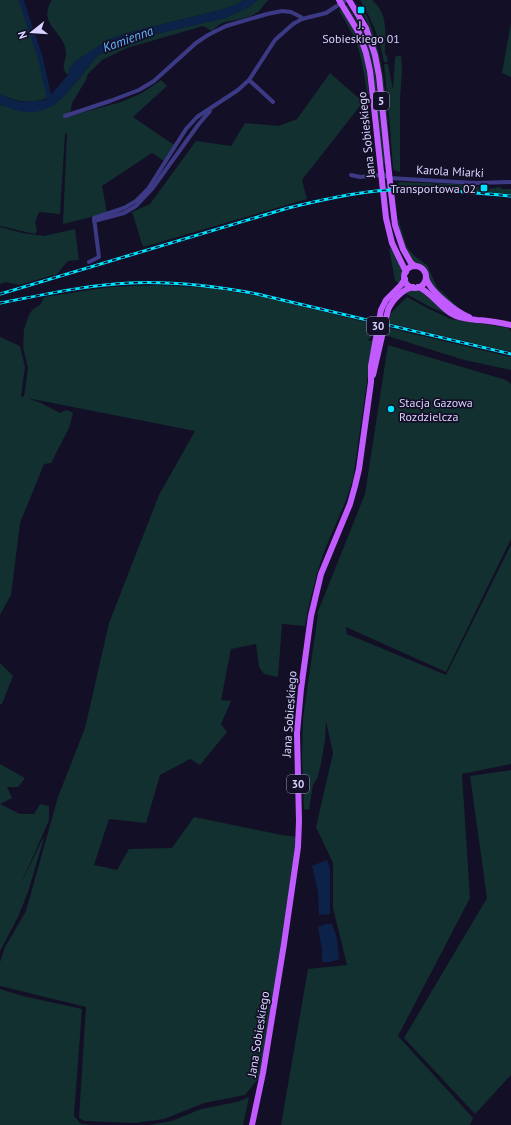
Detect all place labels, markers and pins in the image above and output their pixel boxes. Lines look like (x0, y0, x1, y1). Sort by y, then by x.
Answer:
marker: J. Sobieskiego 01 (356, 5, 366, 15)
place label: J. Sobieskiego 01 (322, 17, 400, 46)
place label: Transportowa 02 (390, 181, 476, 196)
marker: Transportowa 02 (479, 183, 489, 193)
place label: Stacja Gazowa Rozdzielcza (399, 395, 473, 424)
marker: Stacja Gazowa Rozdzielcza (386, 404, 396, 414)

